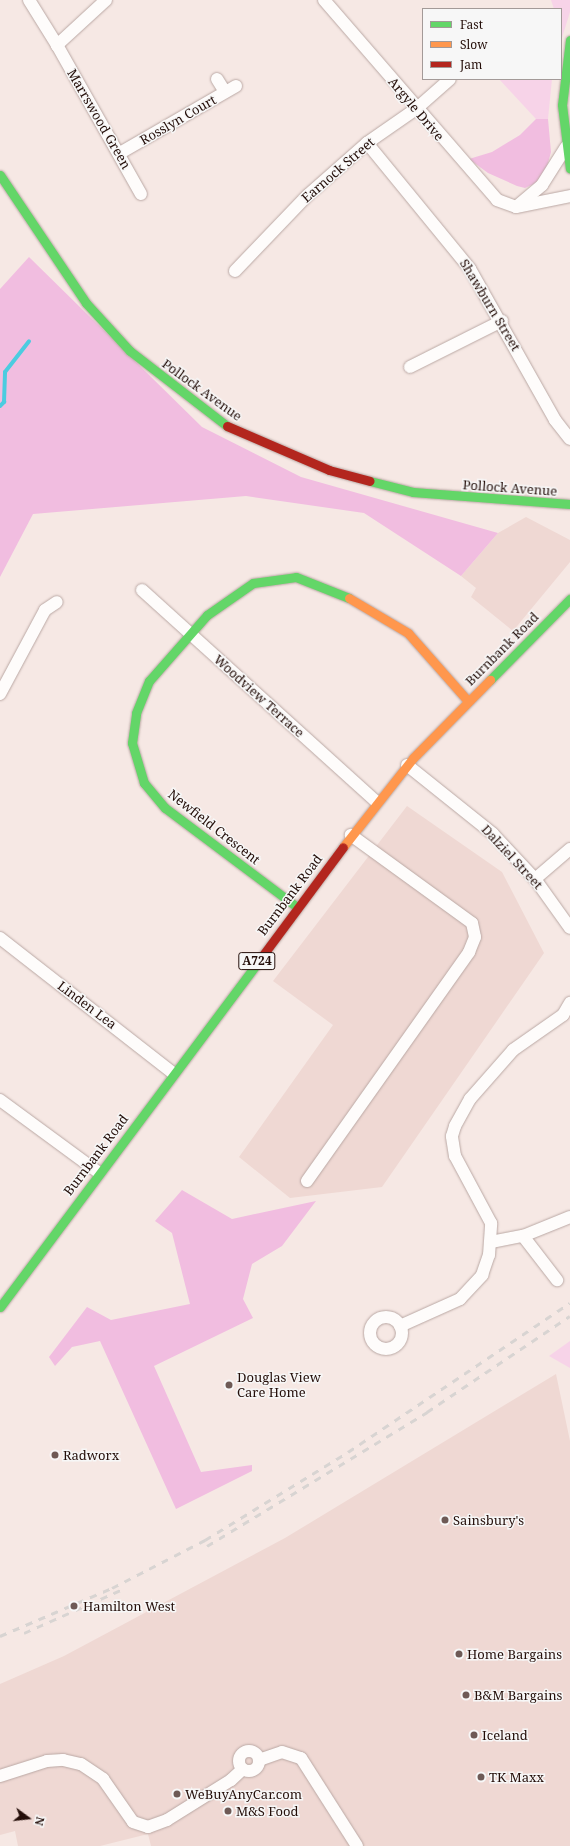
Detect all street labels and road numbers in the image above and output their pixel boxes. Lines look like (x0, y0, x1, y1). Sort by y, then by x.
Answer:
street label: Marrswood Green (64, 66, 134, 172)
street label: Argyle Drive (385, 74, 447, 144)
street label: Rosslyn Court (137, 92, 219, 148)
street label: Earnock Street (299, 134, 377, 206)
street label: Shawburn Street (456, 256, 524, 354)
street label: Pollock Avenue (159, 356, 245, 424)
street label: Pollock Avenue (462, 477, 558, 499)
street label: Burnbank Road (462, 609, 542, 689)
street label: Woodview Terrace (211, 651, 307, 741)
street label: Newfield Crescent (165, 786, 263, 868)
street label: Dalziel Street (478, 822, 546, 892)
street label: Burnbank Road (255, 851, 325, 939)
road number: A724 (238, 951, 276, 971)
street label: Linden Lea (54, 978, 120, 1032)
street label: Burnbank Road (61, 1111, 131, 1199)

